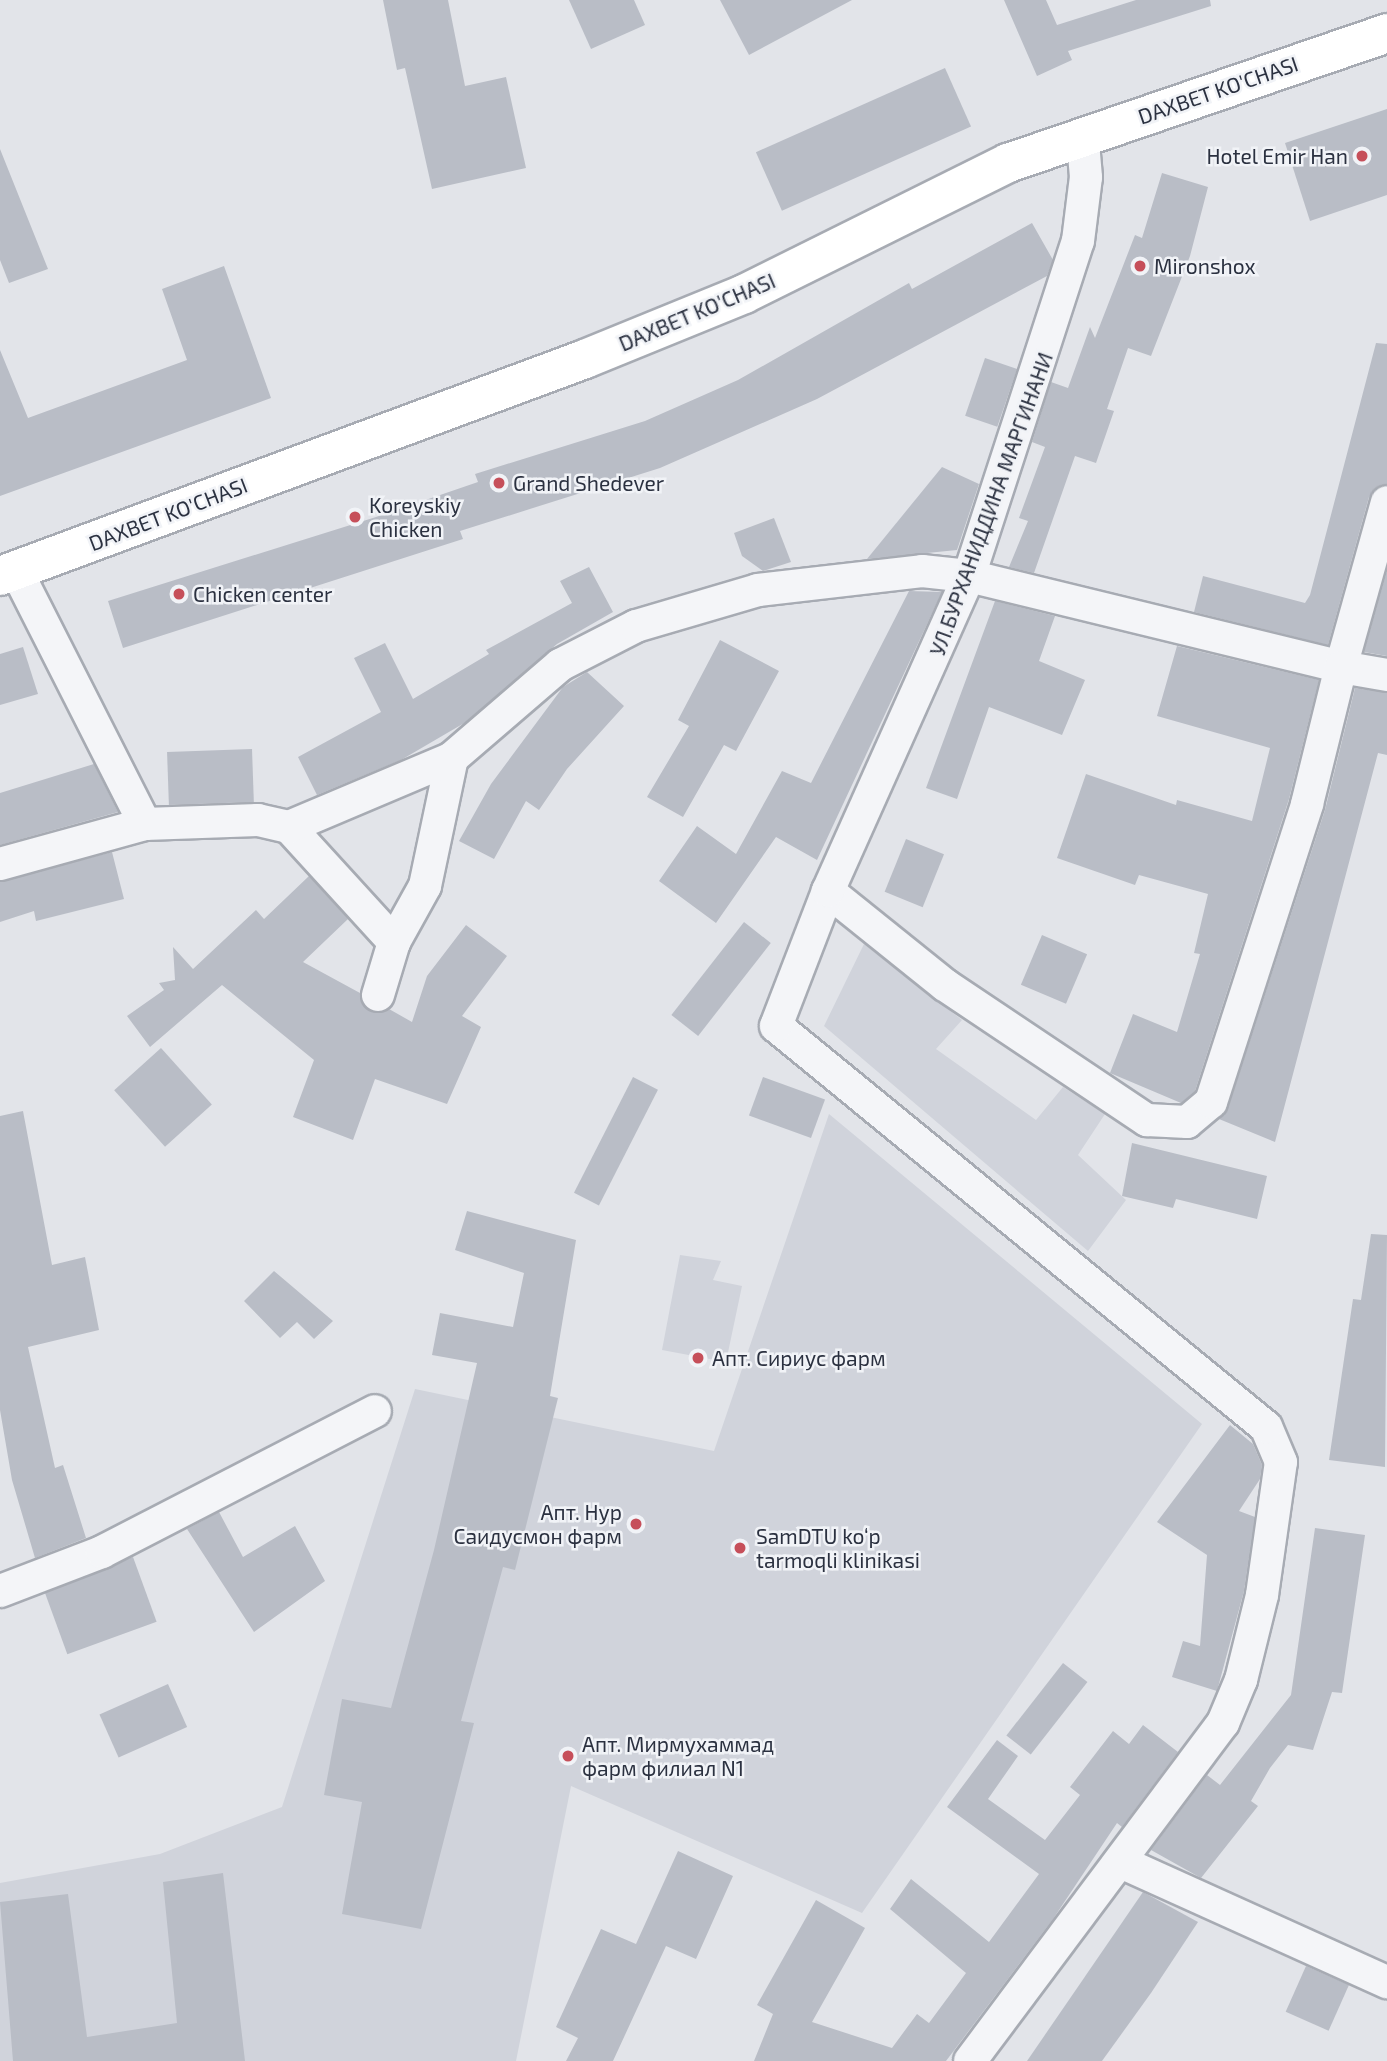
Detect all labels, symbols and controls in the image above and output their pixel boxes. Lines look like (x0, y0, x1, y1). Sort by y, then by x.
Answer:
street label: DAXBET KO'CHASI (1134, 51, 1302, 129)
place label: Hotel Emir Han (1206, 143, 1348, 169)
marker: Hotel Emir Han (1354, 148, 1370, 164)
place label: Mironshox (1154, 253, 1256, 279)
marker: Mironshox (1132, 258, 1148, 274)
street label: DAXBET KO'CHASI (615, 268, 779, 356)
street label: УЛ.БУРХАНИДДИНА МАРГИНАНИ (924, 349, 1058, 659)
place label: Grand Shedever (513, 470, 664, 496)
street label: DAXBET KO'CHASI (85, 472, 251, 556)
marker: Grand Shedever (491, 475, 507, 491)
place label: Koreyskiy Chicken (369, 492, 461, 542)
marker: Koreyskiy Chicken (347, 509, 363, 525)
place label: Chicken center (193, 581, 332, 607)
marker: Chicken center (171, 586, 187, 602)
place label: Апт. Сириус фарм (712, 1345, 886, 1371)
marker: Апт. Сириус фарм (690, 1350, 706, 1366)
place label: Апт. Нур Саидусмон фарм (453, 1499, 622, 1549)
marker: Апт. Нур Саидусмон фарм (628, 1516, 644, 1532)
place label: SamDTU ko‘p tarmoqli klinikasi (756, 1523, 920, 1573)
marker: SamDTU ko‘p tarmoqli klinikasi (730, 1538, 750, 1558)
place label: Апт. Мирмухаммад фарм филиал N1 (582, 1731, 774, 1781)
marker: Апт. Мирмухаммад фарм филиал N1 (560, 1748, 576, 1764)

